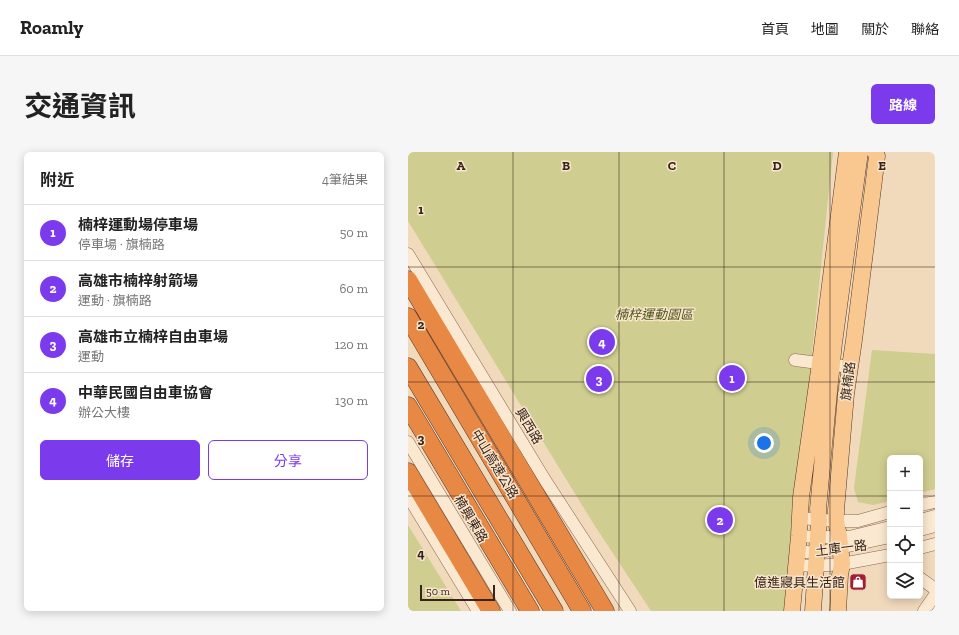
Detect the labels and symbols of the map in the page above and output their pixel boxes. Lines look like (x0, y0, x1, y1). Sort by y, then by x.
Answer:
text: A (457, 158, 466, 173)
text: B (562, 158, 570, 173)
text: C (668, 158, 676, 173)
text: D (772, 158, 782, 173)
text: E (878, 158, 886, 173)
text: 1 (418, 202, 424, 217)
park label: 楠梓運動園區 (615, 307, 695, 322)
text: 2 (418, 317, 425, 332)
pin: 4 (589, 327, 615, 357)
street label: 旗楠路 (838, 361, 858, 401)
pin: 1 (719, 363, 745, 393)
pin: 3 (586, 364, 612, 394)
street label: 興西路 (513, 405, 545, 447)
street label: 中山高速公路 (468, 427, 522, 501)
text: 3 (418, 431, 425, 446)
your location (754, 433, 774, 453)
street label: 楠興東路 (451, 493, 491, 545)
pin: 2 (707, 505, 733, 535)
street label: 土庫一路 (814, 537, 868, 559)
text: 4 (417, 546, 425, 561)
shop icon: 億進寢具生活館 (848, 572, 868, 592)
place label: 億進寢具生活館 (754, 575, 845, 590)
scale bar (420, 583, 495, 602)

